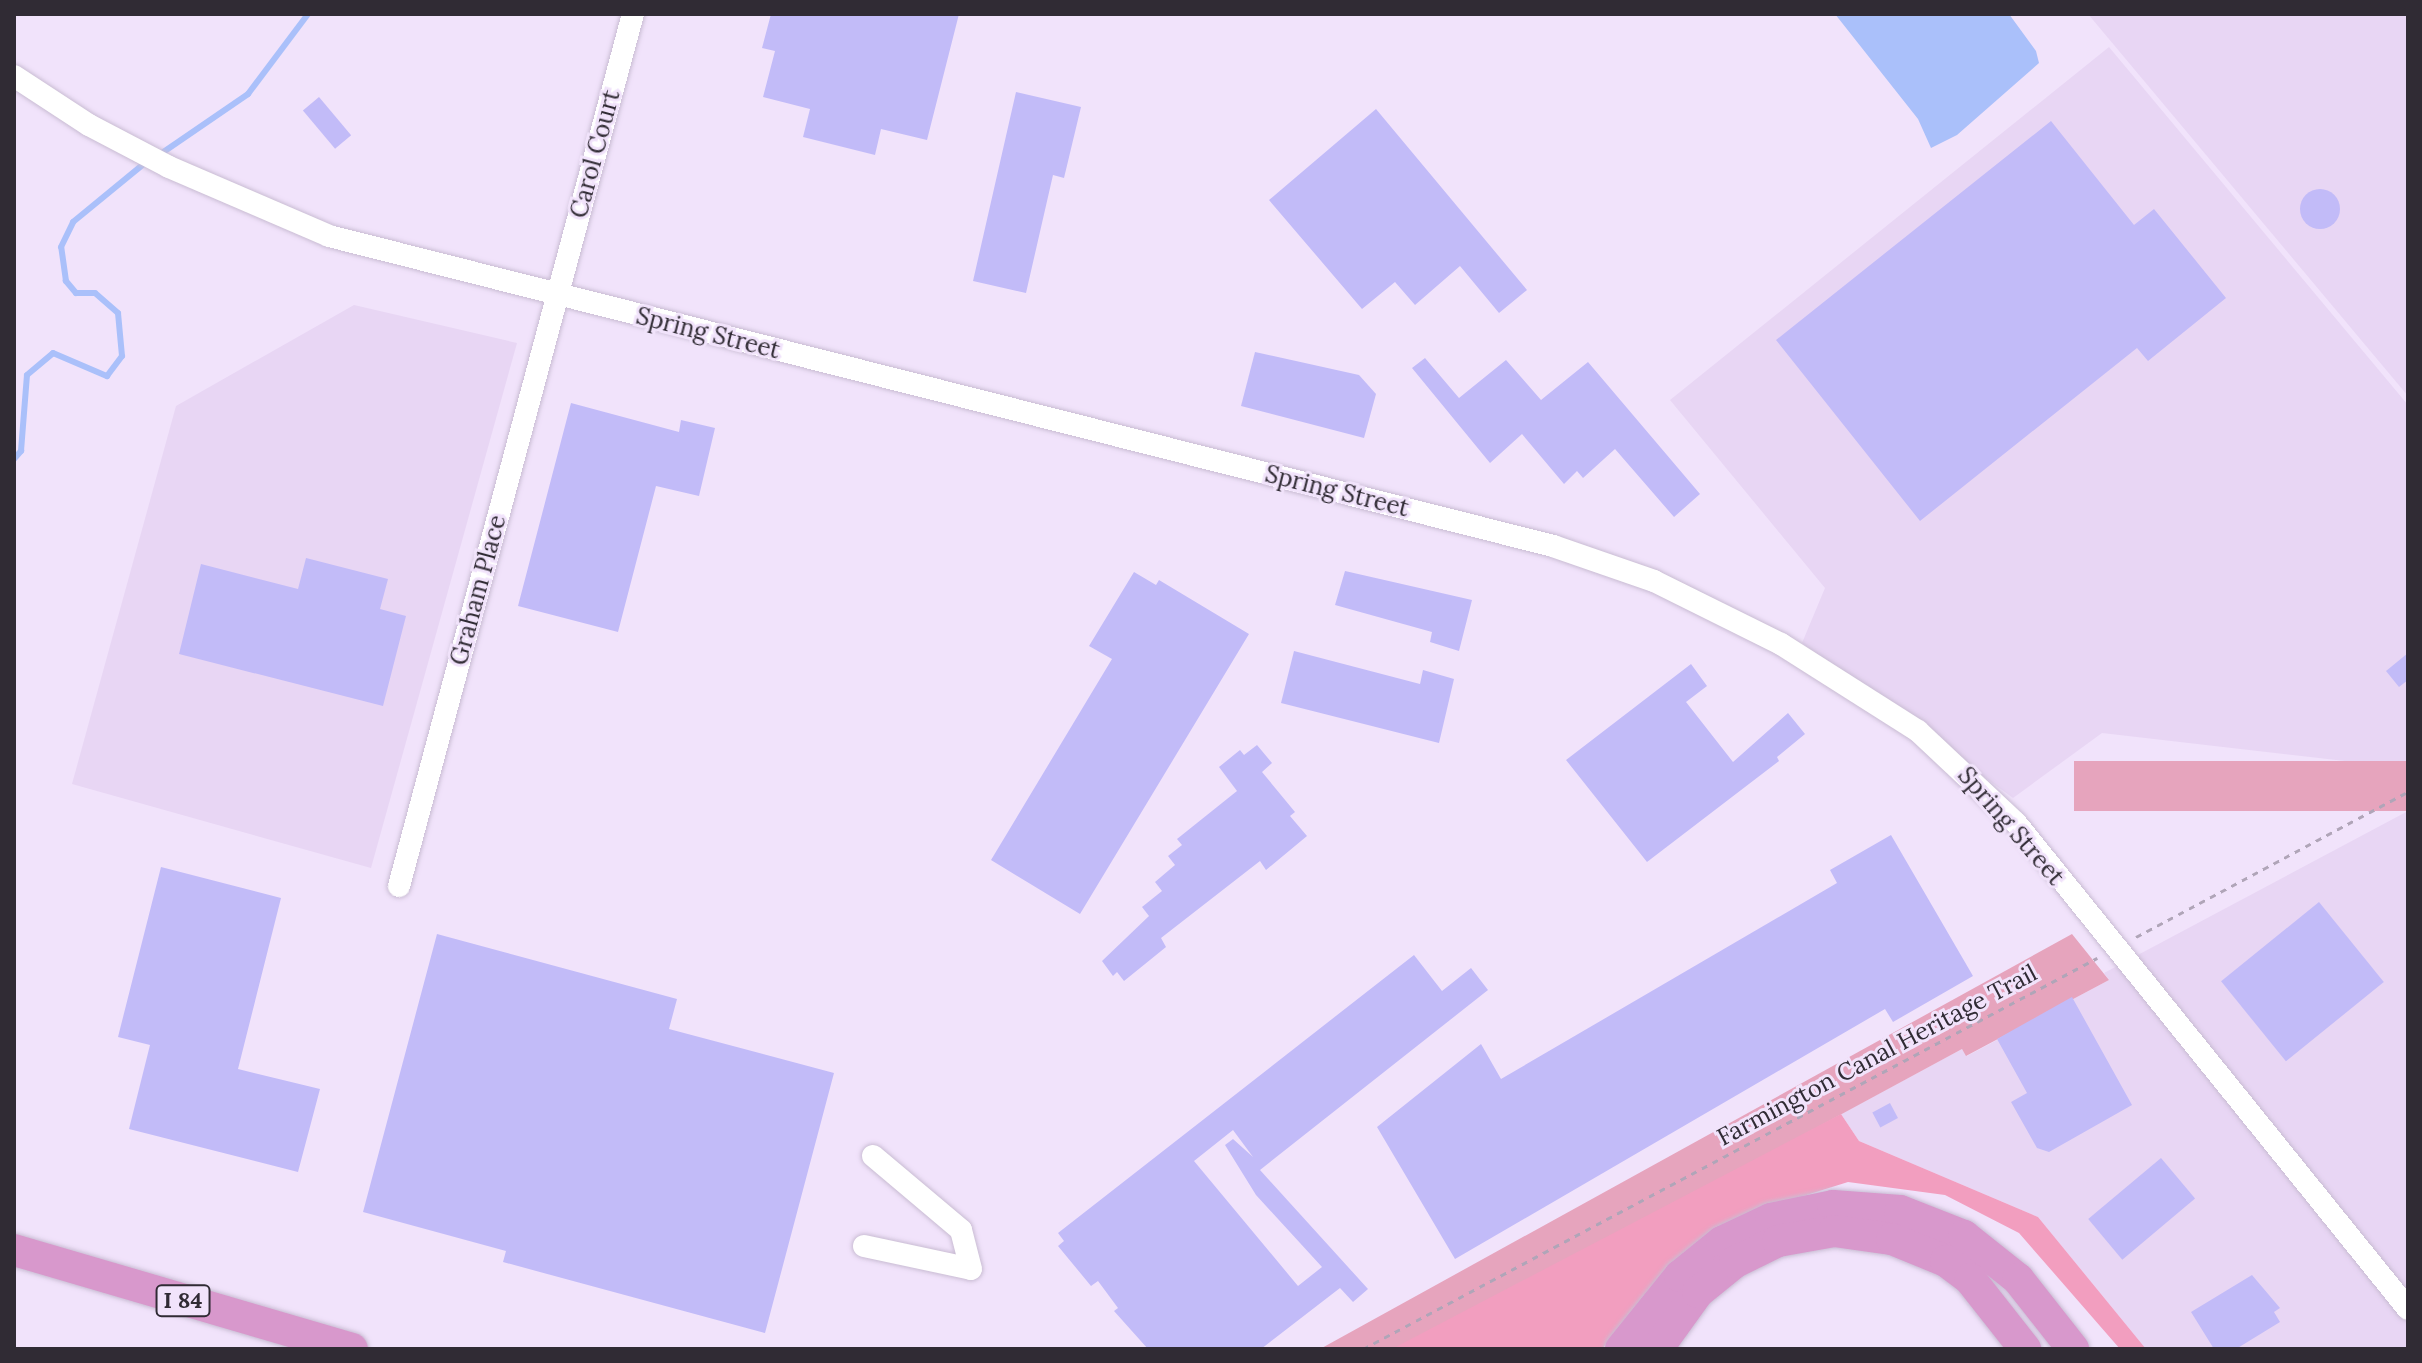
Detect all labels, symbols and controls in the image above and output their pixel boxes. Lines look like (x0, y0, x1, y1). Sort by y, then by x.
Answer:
street label: Carol Court (564, 87, 626, 221)
street label: Spring Street (633, 301, 783, 365)
street label: Spring Street (1262, 459, 1412, 523)
street label: Graham Place (444, 512, 512, 668)
street label: Spring Street (1952, 761, 2070, 891)
street label: Farmington Canal Heritage Trail (1712, 958, 2042, 1152)
road number: I 84 (155, 1283, 211, 1319)

